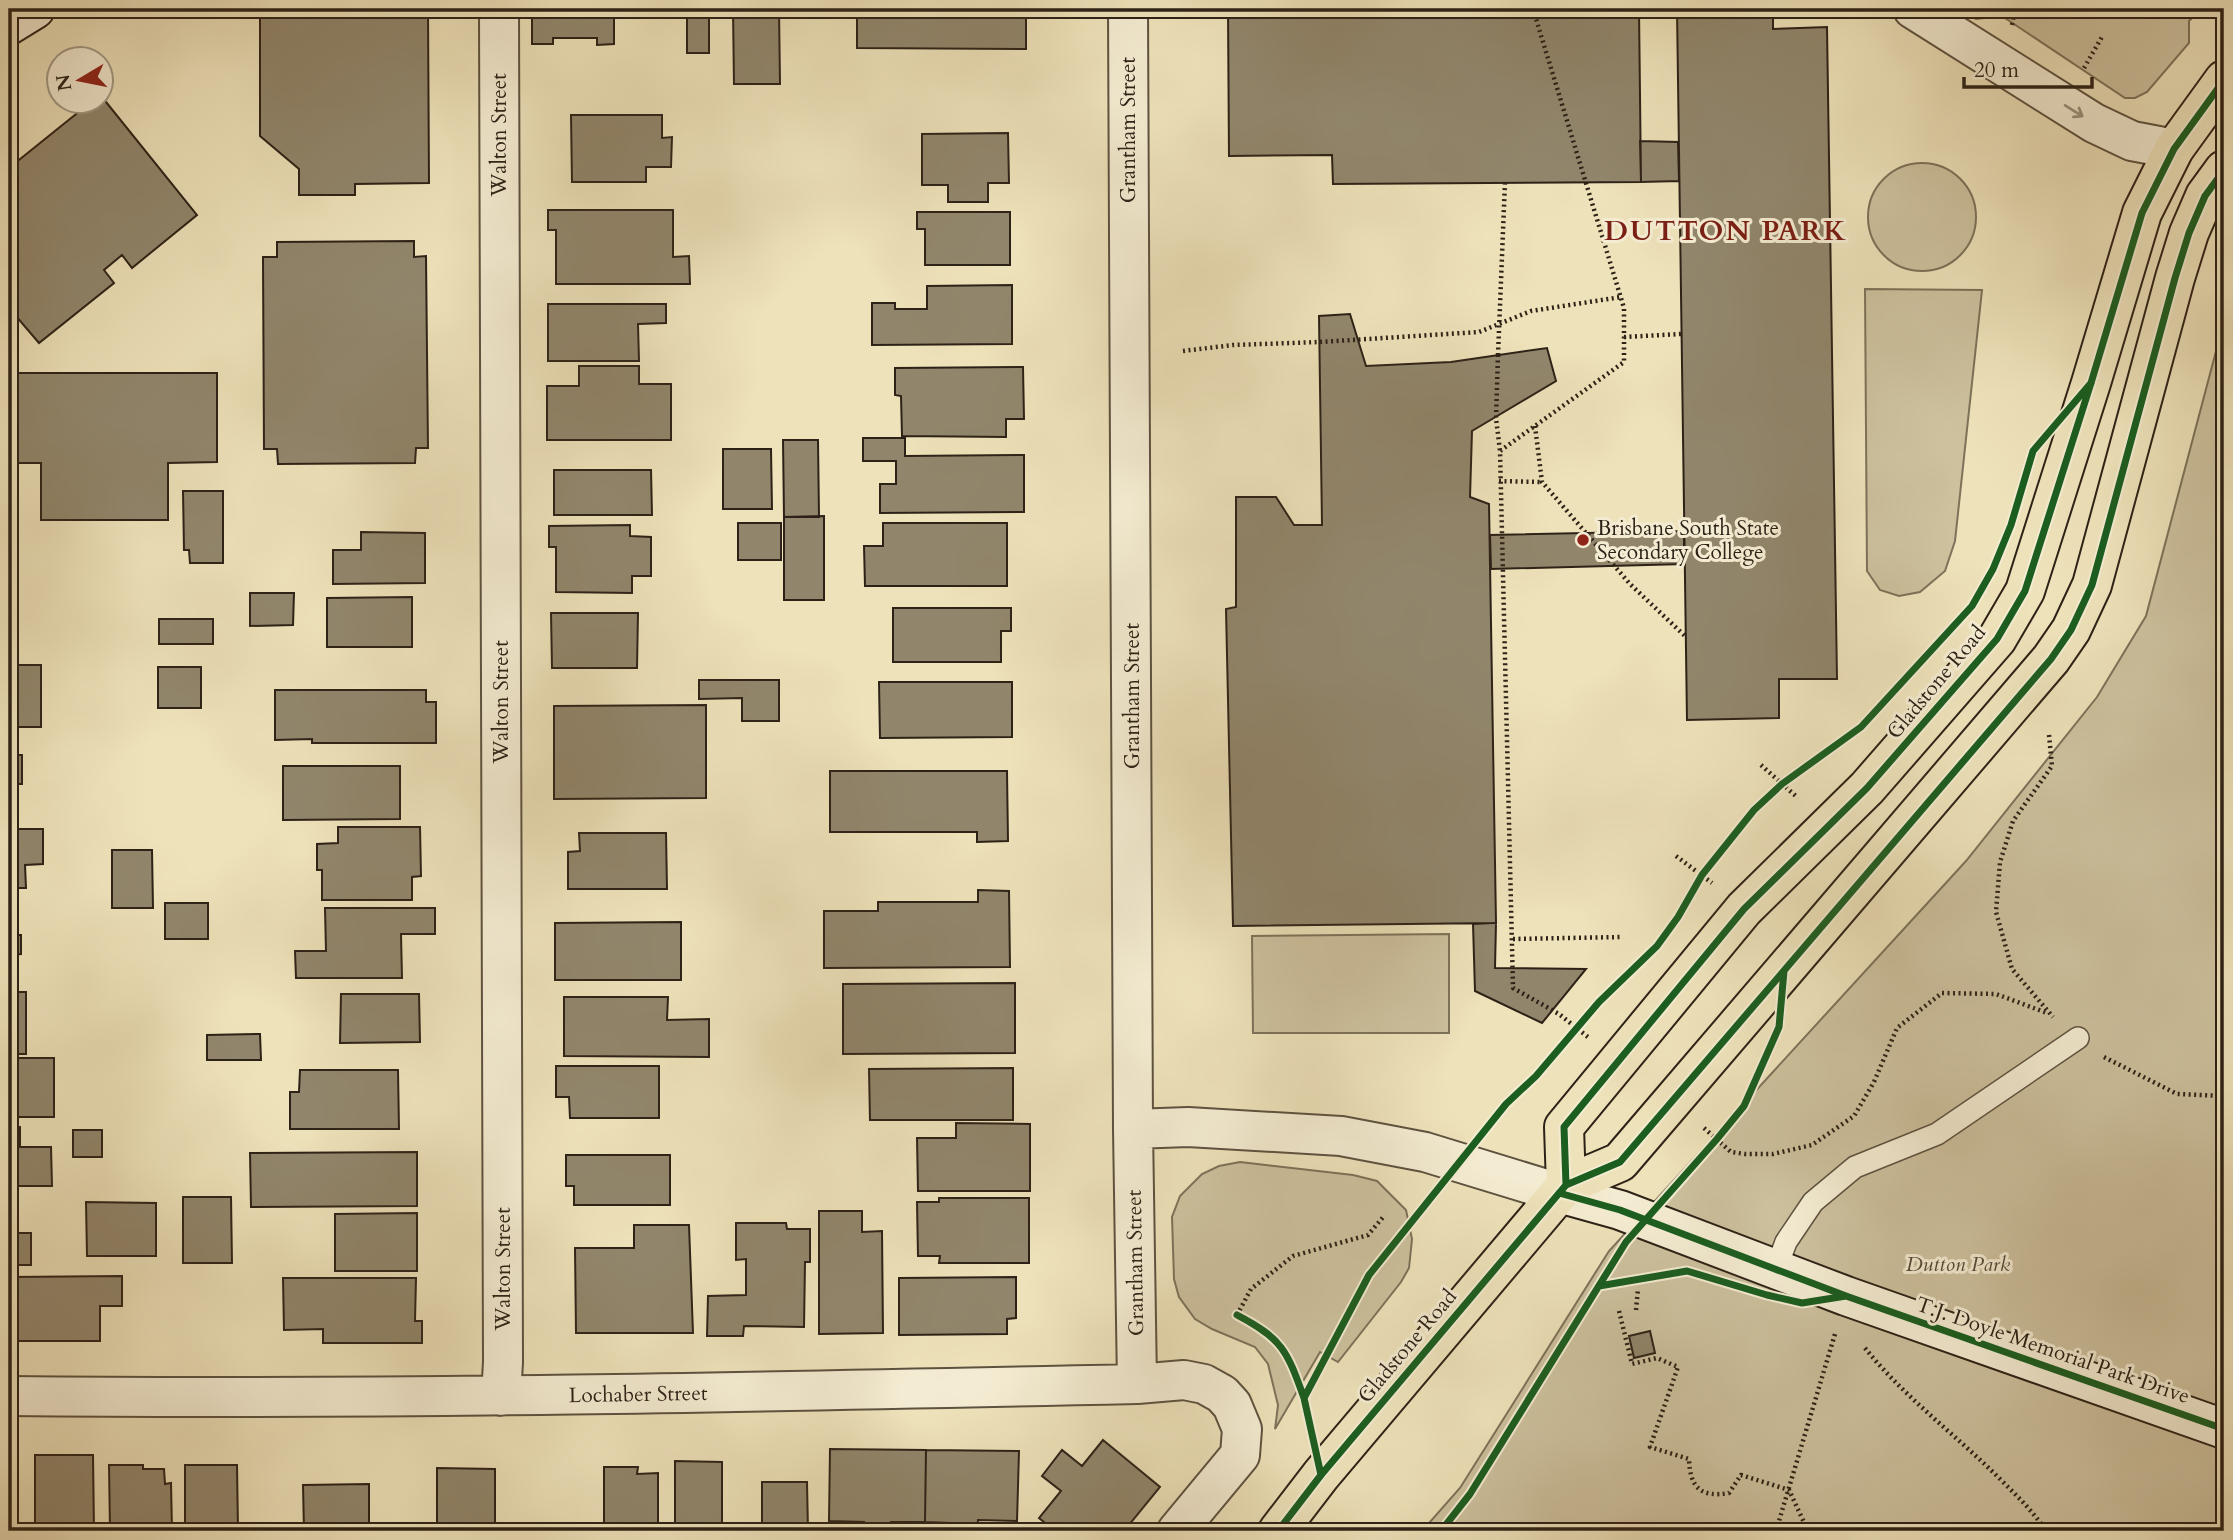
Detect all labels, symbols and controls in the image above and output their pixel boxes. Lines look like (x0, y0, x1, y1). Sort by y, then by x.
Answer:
north arrow (46, 46, 116, 116)
scale bar (1964, 46, 2091, 90)
street label: Grantham Street (1114, 56, 1143, 203)
text: 20 m (1974, 56, 2019, 85)
text: N (50, 72, 78, 93)
street label: Walton Street (485, 73, 514, 198)
one-way arrow (2064, 104, 2084, 118)
district label: DUTTON PARK (1604, 212, 1848, 250)
place label: Brisbane South State Secondary College (1597, 514, 1779, 567)
marker: Brisbane South State Secondary College (1575, 532, 1591, 548)
street label: Gladstone Road (1880, 619, 1993, 745)
street label: Grantham Street (1118, 622, 1147, 769)
street label: Walton Street (487, 640, 516, 765)
street label: Grantham Street (1120, 1189, 1151, 1336)
street label: Walton Street (489, 1207, 518, 1332)
park label: Dutton Park (1906, 1250, 2011, 1279)
street label: Gladstone Road (1351, 1283, 1464, 1409)
street label: T.J. Doyle Memorial Park Drive (1912, 1290, 2194, 1411)
street label: Lochaber Street (568, 1379, 708, 1410)

